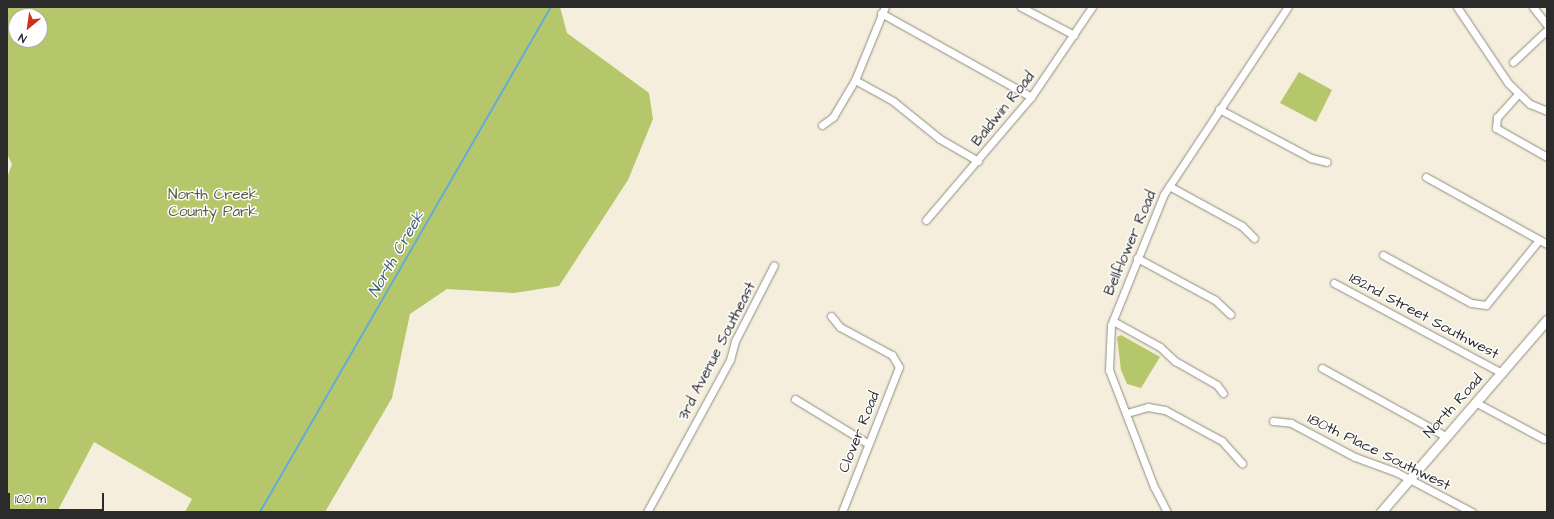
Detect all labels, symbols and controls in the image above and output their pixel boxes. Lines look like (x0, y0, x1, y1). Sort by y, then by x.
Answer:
north arrow (8, 8, 48, 48)
text: N (16, 30, 29, 46)
street label: Baldwin Road (967, 68, 1039, 150)
park label: North Creek County Park (168, 185, 258, 220)
street label: Bellflower Road (1100, 188, 1160, 298)
water label: North Creek (364, 208, 428, 300)
street label: 182nd Street Southwest (1346, 269, 1502, 363)
street label: 3rd Avenue Southeast (674, 279, 760, 423)
street label: North Road (1420, 370, 1486, 442)
street label: Clover Road (835, 389, 883, 475)
street label: 180th Place Southwest (1305, 410, 1453, 494)
scale bar (10, 485, 106, 511)
text: 100 m (15, 491, 46, 508)

